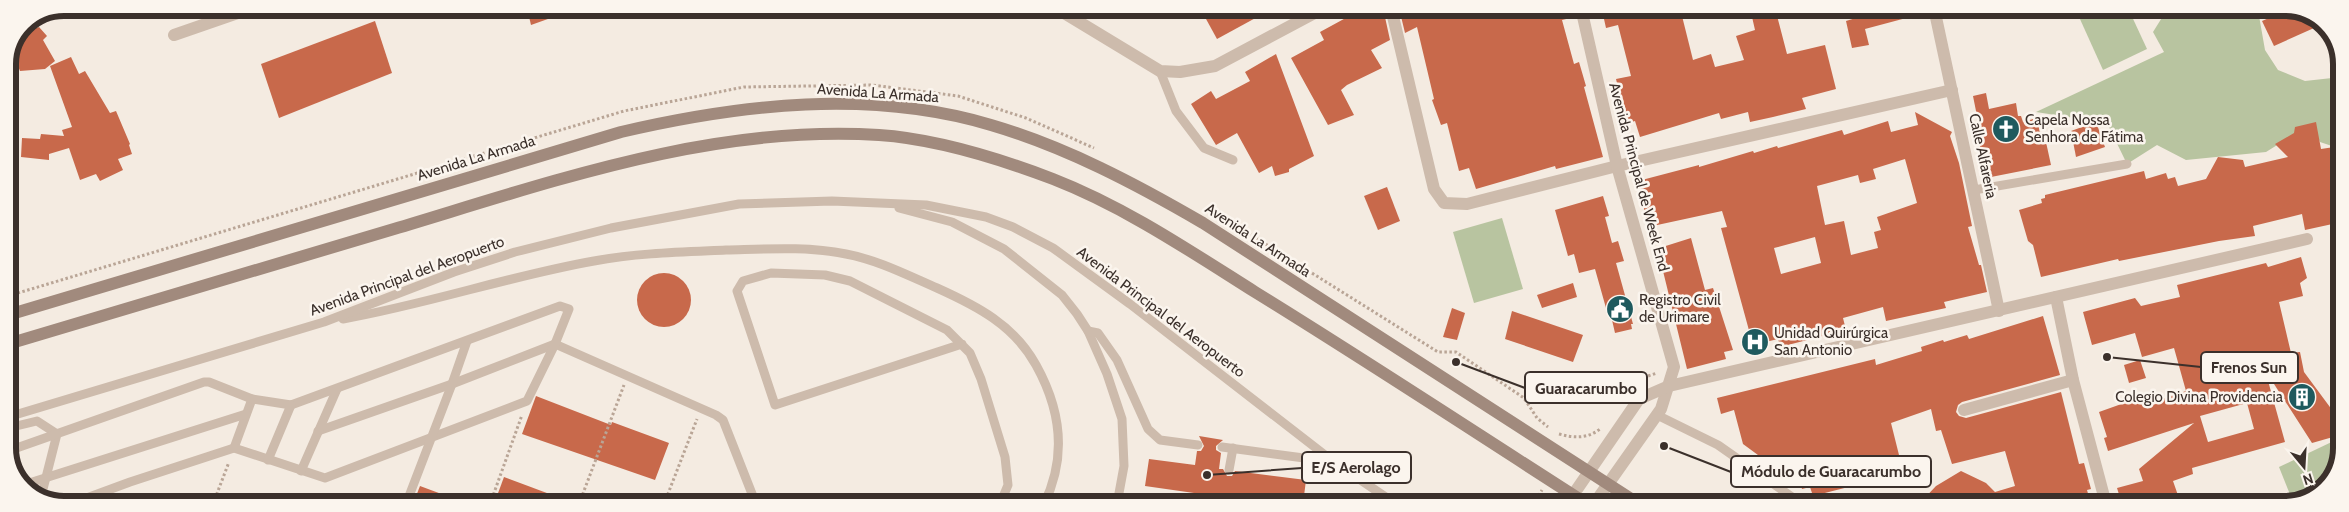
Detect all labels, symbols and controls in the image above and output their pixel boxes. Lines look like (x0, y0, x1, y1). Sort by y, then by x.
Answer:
street label: Avenida La Armada (816, 80, 940, 106)
street label: Avenida Principal de Week End (1605, 81, 1673, 273)
place label: Capela Nossa Senhora de Fátima (2025, 111, 2144, 146)
street label: Calle Alfareria (1965, 112, 2001, 201)
church icon: Capela Nossa Senhora de Fátima (1991, 114, 2021, 144)
street label: Avenida La Armada (415, 131, 538, 184)
street label: Avenida La Armada (1202, 199, 1315, 281)
street label: Avenida Principal del Aeropuerto (307, 232, 507, 320)
street label: Avenida Principal del Aeropuerto (1073, 243, 1249, 381)
place label: Registro Civil de Urimare (1639, 291, 1721, 326)
public building icon: Registro Civil de Urimare (1605, 294, 1635, 324)
place label: Unidad Quirúrgica San Antonio (1774, 324, 1889, 359)
hospital icon: Unidad Quirúrgica San Antonio (1740, 327, 1770, 357)
callout: Frenos Sun (2201, 352, 2298, 383)
text: Frenos Sun (2211, 358, 2287, 377)
callout: Guaracarumbo (1525, 372, 1647, 403)
text: Guaracarumbo (1535, 379, 1637, 398)
building icon: Colegio Divina Providencia (2287, 382, 2317, 412)
place label: Colegio Divina Providencia (2115, 388, 2284, 406)
north arrow (2279, 442, 2329, 492)
callout: E/S Aerolago (1302, 452, 1411, 483)
callout: Módulo de Guaracarumbo (1731, 456, 1931, 487)
text: E/S Aerolago (1311, 458, 1401, 477)
text: Módulo de Guaracarumbo (1741, 462, 1921, 481)
text: N (2301, 469, 2316, 489)

